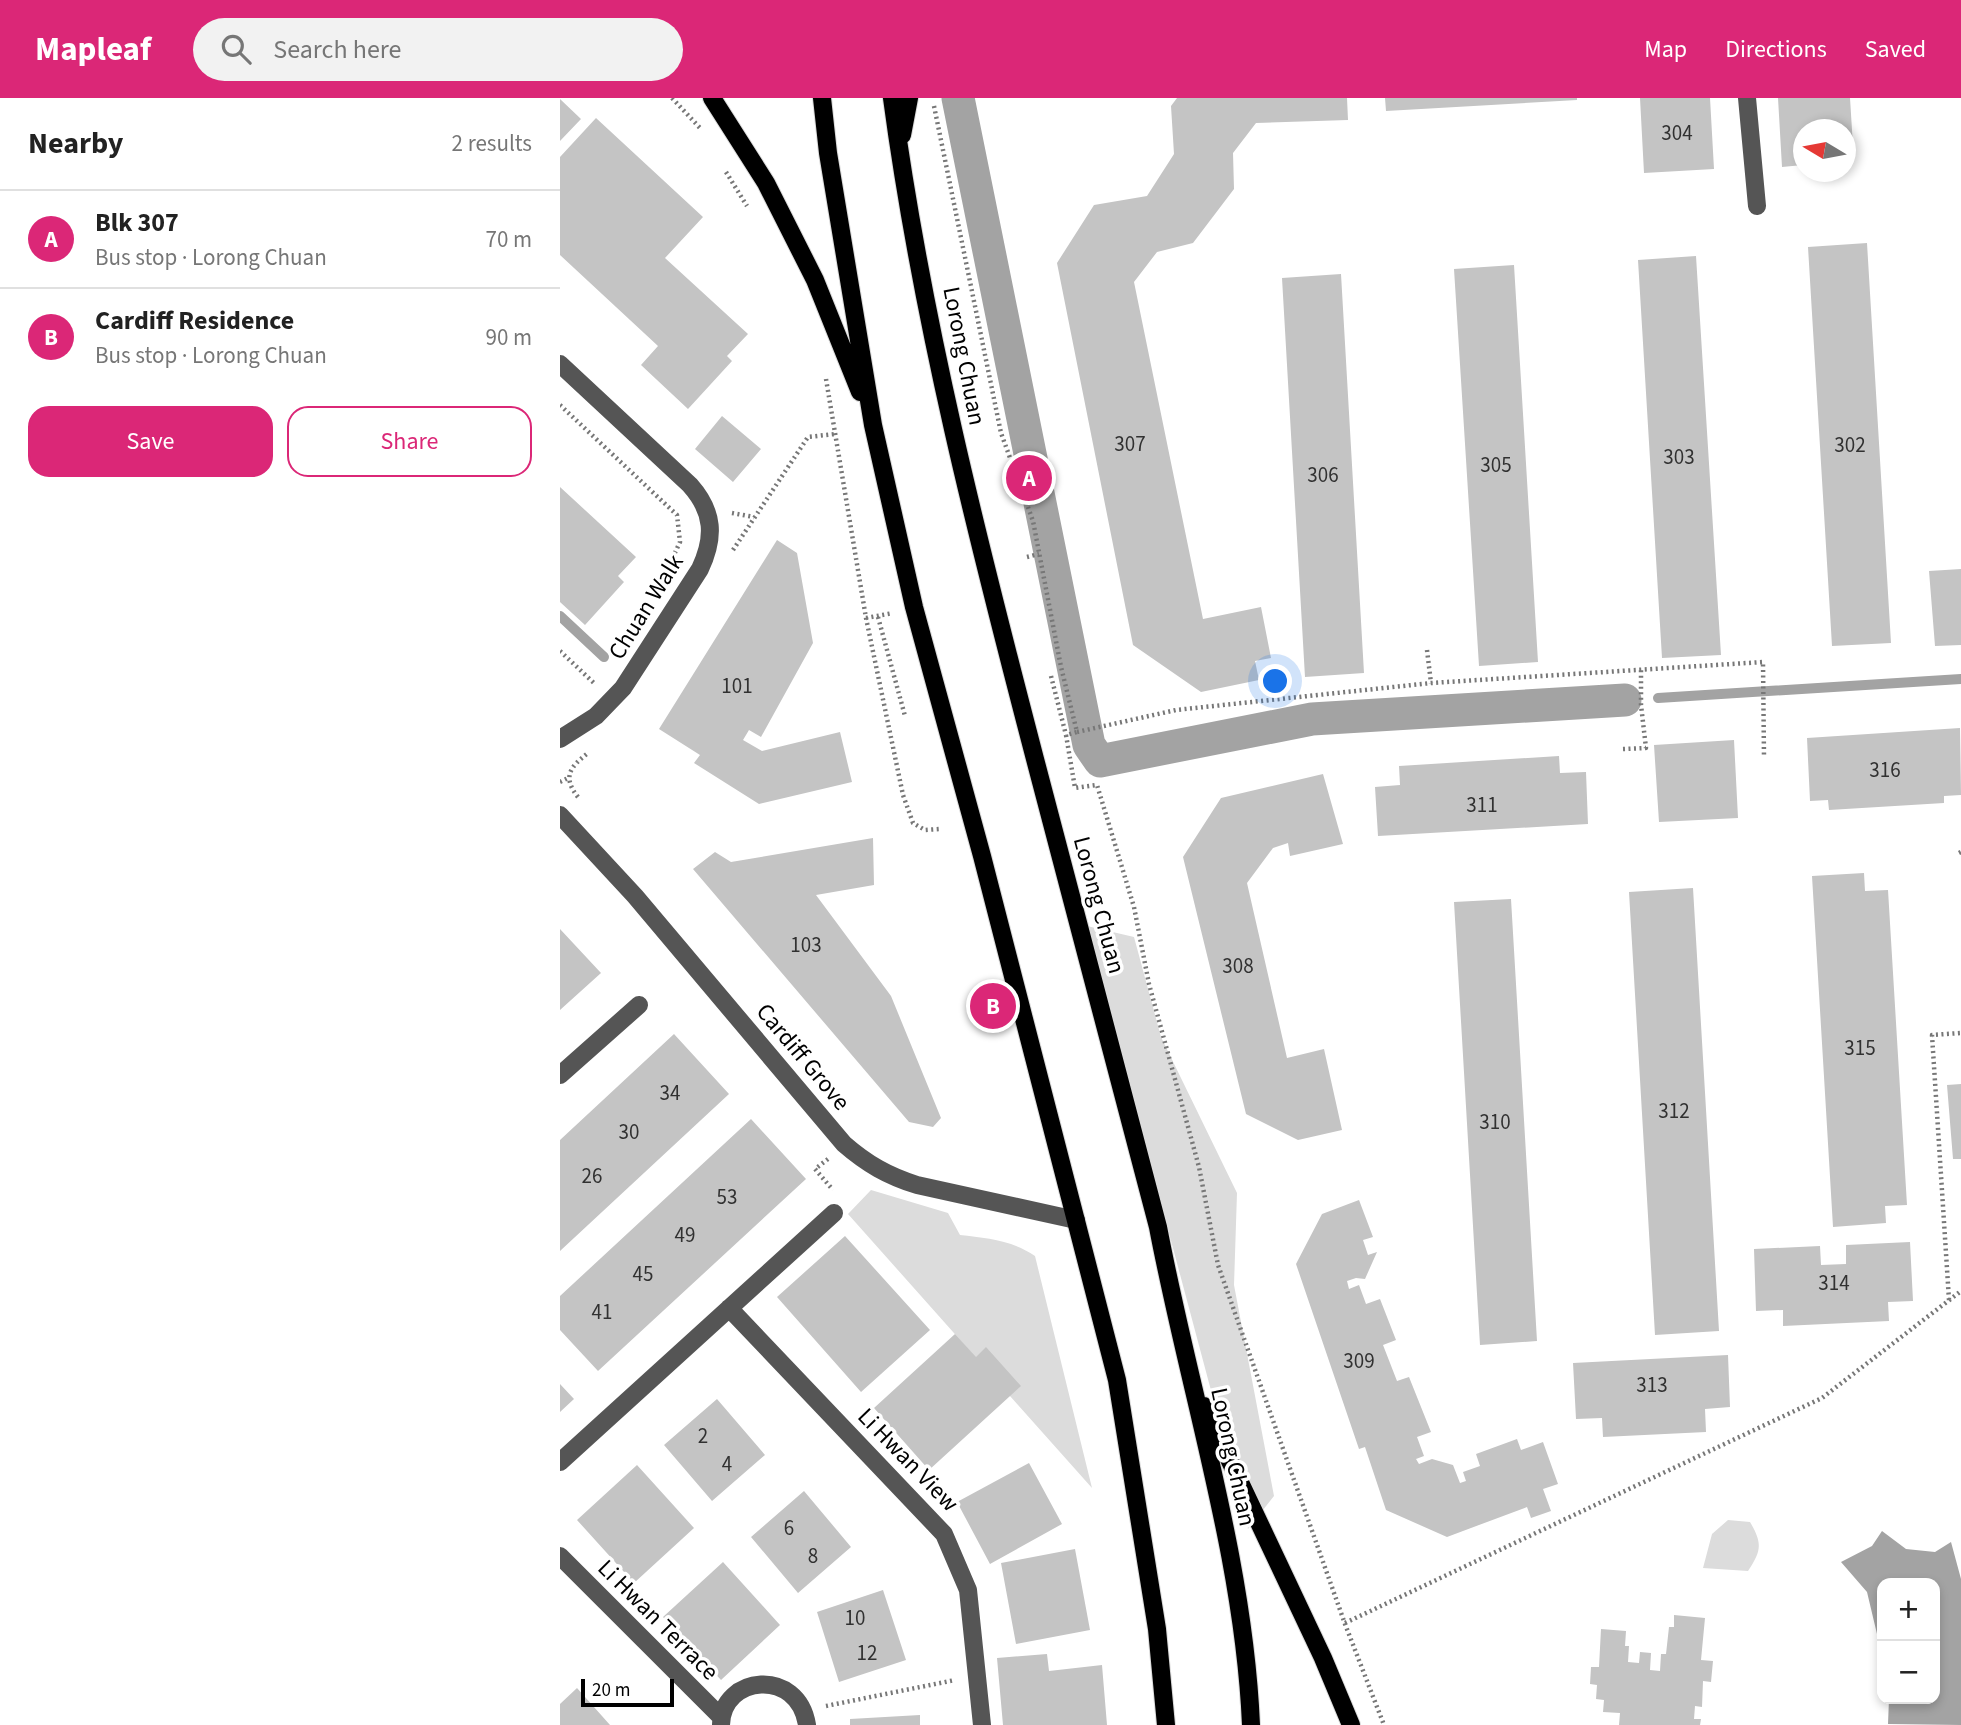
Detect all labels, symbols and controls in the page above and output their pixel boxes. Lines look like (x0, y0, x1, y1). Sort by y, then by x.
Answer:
search box (193, 18, 683, 81)
text: Mapleaf (35, 26, 151, 73)
icon: search (217, 30, 255, 68)
text: Search here (273, 31, 401, 68)
text: Map (1644, 32, 1687, 67)
text: Directions (1725, 32, 1827, 67)
text: Saved (1865, 32, 1926, 67)
house number: 304 (1661, 118, 1693, 148)
north arrow (1793, 119, 1856, 182)
text: Nearby (28, 122, 123, 165)
text: 2 results (452, 127, 532, 160)
text: Blk 307 (95, 204, 179, 241)
text: A (44, 223, 58, 256)
text: 70 m (485, 223, 532, 256)
text: Bus stop · Lorong Chuan (95, 241, 327, 274)
street label: Lorong Chuan (933, 284, 995, 428)
text: Cardiff Residence (95, 302, 294, 339)
text: B (44, 321, 58, 354)
text: 90 m (485, 321, 532, 354)
text: Bus stop · Lorong Chuan (95, 339, 327, 372)
button: Save (28, 406, 273, 477)
button: Share (287, 406, 532, 477)
house number: 307 (1114, 429, 1146, 459)
house number: 302 (1834, 430, 1866, 460)
house number: 303 (1663, 442, 1695, 472)
house number: 305 (1480, 450, 1512, 480)
pin: A (1006, 452, 1052, 504)
house number: 306 (1307, 460, 1339, 490)
street label: Chuan Walk (600, 547, 692, 666)
your location (1258, 664, 1292, 698)
house number: 101 (721, 671, 753, 701)
house number: 316 (1869, 755, 1901, 785)
house number: 311 (1466, 790, 1498, 820)
street label: Lorong Chuan (1064, 833, 1134, 977)
house number: 103 (790, 930, 822, 960)
house number: 308 (1222, 951, 1254, 981)
pin: B (970, 980, 1016, 1032)
street label: Cardiff Grove (748, 996, 858, 1118)
house number: 315 (1844, 1033, 1876, 1063)
house number: 34 (660, 1078, 680, 1108)
house number: 312 (1658, 1096, 1690, 1126)
house number: 310 (1479, 1107, 1511, 1137)
house number: 30 (619, 1117, 639, 1147)
house number: 26 (582, 1161, 602, 1191)
house number: 53 (717, 1182, 737, 1212)
house number: 49 (675, 1220, 695, 1250)
house number: 45 (633, 1259, 653, 1289)
house number: 314 (1818, 1268, 1850, 1298)
house number: 41 (592, 1297, 612, 1327)
house number: 309 (1343, 1346, 1375, 1376)
house number: 313 (1636, 1370, 1668, 1400)
street label: Lorong Chuan (1201, 1385, 1265, 1529)
street label: Li Hwan View (849, 1400, 967, 1520)
house number: 2 (698, 1421, 708, 1451)
house number: 4 (722, 1449, 732, 1479)
house number: 6 (784, 1513, 794, 1543)
house number: 8 (808, 1541, 818, 1571)
street label: Li Hwan Terrace (589, 1551, 727, 1689)
map controls (1877, 1578, 1940, 1704)
button: + (1877, 1578, 1940, 1641)
house number: 10 (845, 1603, 865, 1633)
house number: 12 (857, 1638, 877, 1668)
button: − (1877, 1641, 1940, 1704)
scale bar (581, 1676, 674, 1708)
text: 20 m (592, 1677, 630, 1704)

